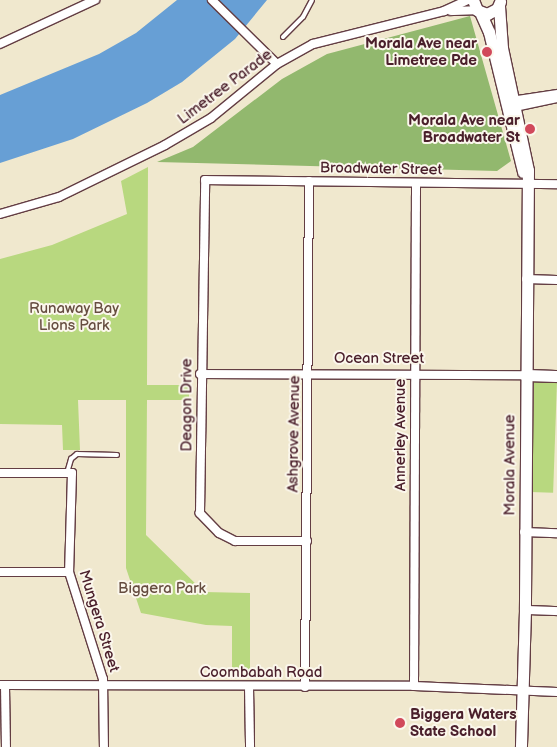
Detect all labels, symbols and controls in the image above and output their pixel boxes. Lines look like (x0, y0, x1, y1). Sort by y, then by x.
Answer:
place label: Morala Ave near Limetree Pde (365, 34, 477, 69)
street label: Limetree Parade (174, 46, 276, 128)
marker: Morala Ave near Limetree Pde (481, 46, 493, 58)
place label: Morala Ave near Broadwater St (408, 111, 520, 146)
marker: Morala Ave near Broadwater St (524, 123, 536, 135)
street label: Broadwater Street (320, 159, 442, 179)
park label: Runaway Bay Lions Park (29, 299, 119, 334)
street label: Ocean Street (334, 350, 424, 368)
street label: Deagon Drive (178, 358, 196, 452)
street label: Ashgrove Avenue (284, 375, 304, 493)
street label: Annerley Avenue (392, 378, 410, 492)
street label: Morala Avenue (501, 414, 519, 516)
street label: Mungera Street (75, 568, 123, 674)
park label: Biggera Park (118, 580, 206, 598)
street label: Coombabah Road (200, 664, 322, 682)
place label: Biggera Waters State School (410, 705, 517, 740)
marker: Biggera Waters State School (394, 717, 406, 729)

